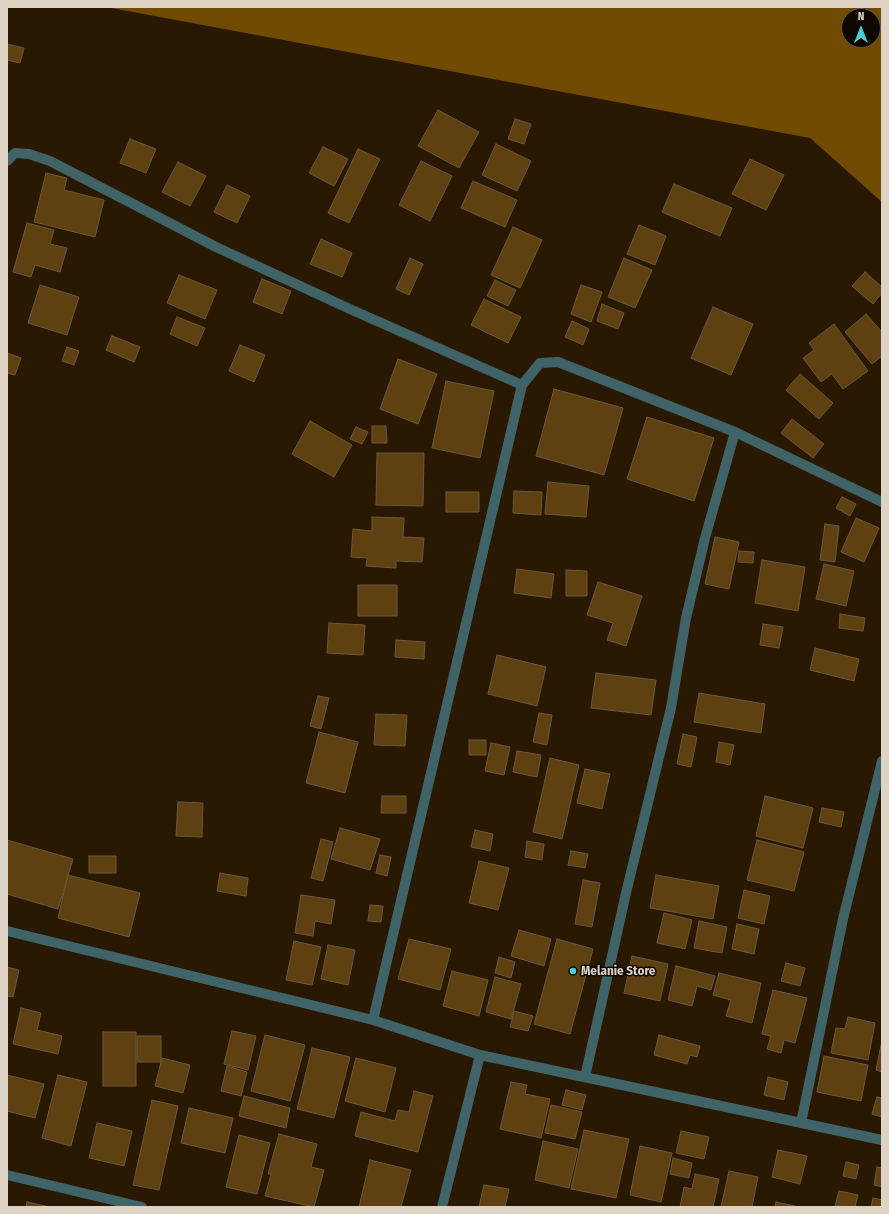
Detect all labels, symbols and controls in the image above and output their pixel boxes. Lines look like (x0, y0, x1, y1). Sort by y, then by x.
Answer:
north arrow (841, 8, 881, 48)
text: N (858, 10, 864, 23)
place label: Melanie Store (581, 963, 655, 979)
marker: Melanie Store (568, 966, 578, 976)

